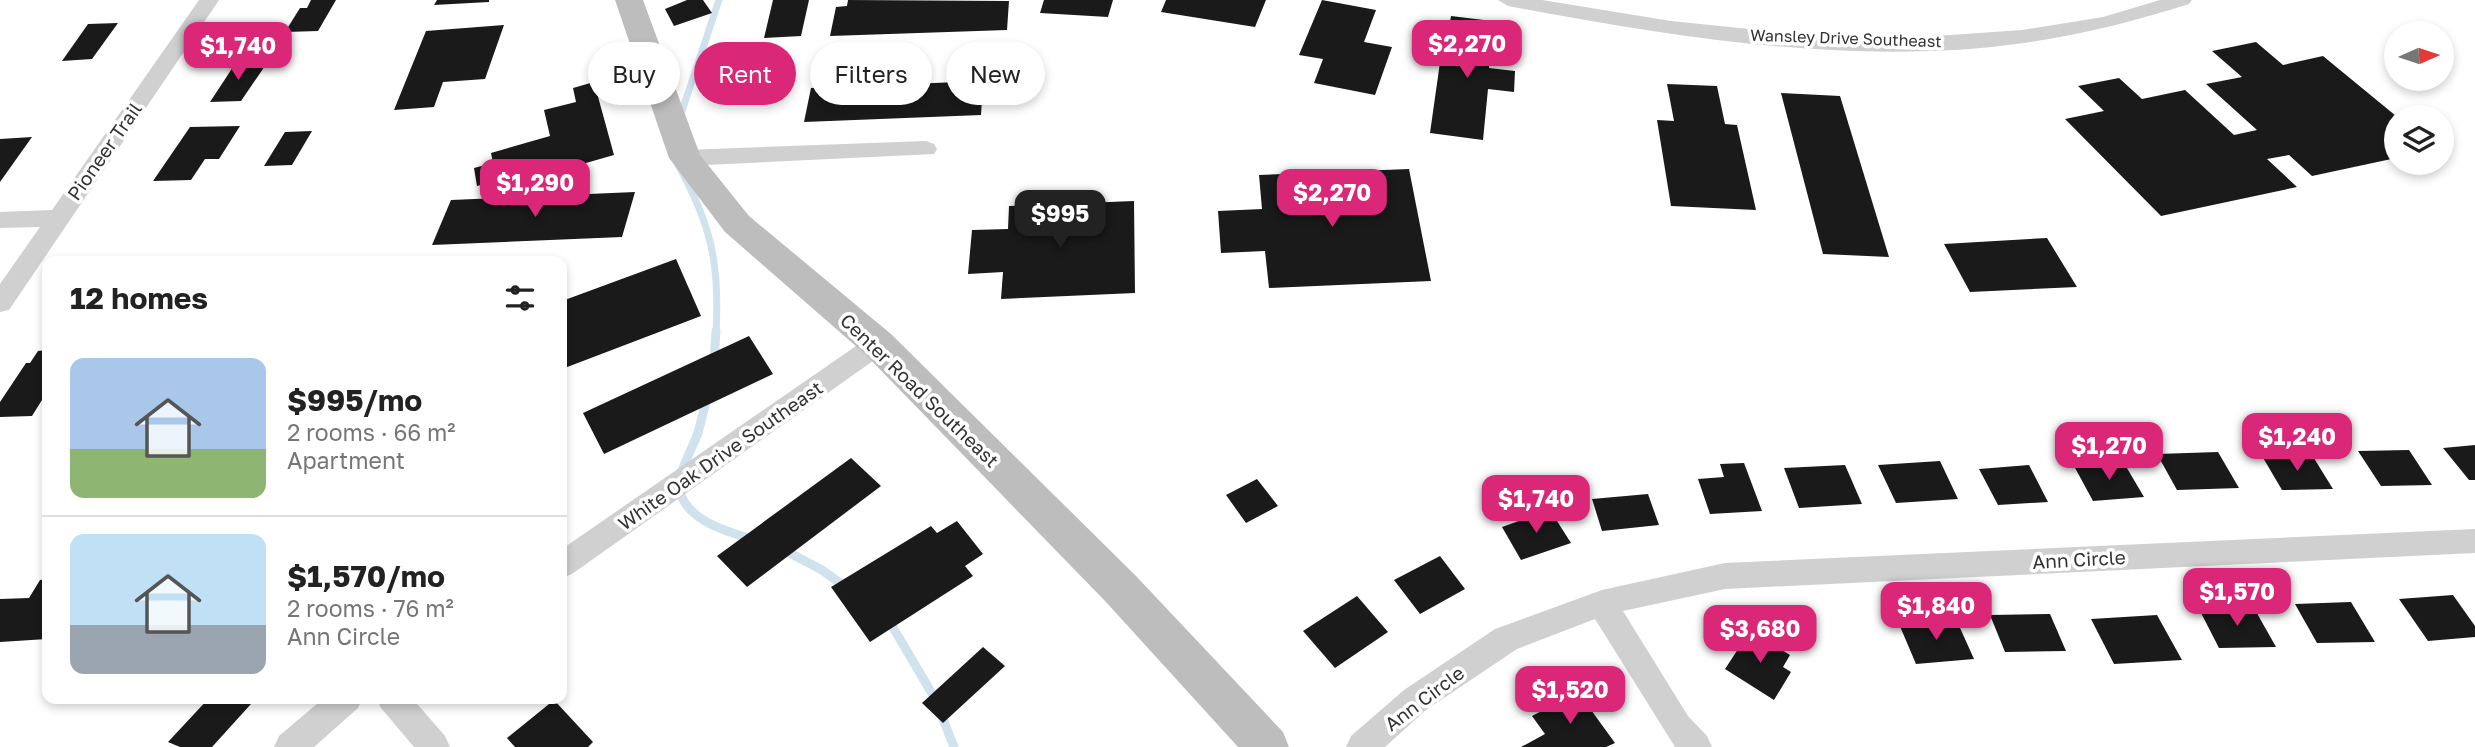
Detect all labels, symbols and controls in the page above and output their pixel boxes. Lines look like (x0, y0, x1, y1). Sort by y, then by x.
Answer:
pin: $2,270 (1410, 20, 1524, 80)
north arrow (2384, 21, 2454, 91)
map controls (2384, 21, 2454, 175)
pin: $1,740 (181, 22, 295, 82)
street label: Wansley Drive Southeast (1750, 25, 1942, 51)
text: $2,270 (1428, 29, 1506, 57)
text: $1,740 (200, 31, 276, 59)
chip: Buy (588, 42, 680, 105)
chip: Rent (694, 42, 796, 105)
chip: Filters (810, 42, 932, 105)
chip: New (946, 42, 1045, 105)
street label: Pioneer Trail (62, 98, 146, 204)
button: layers (2384, 105, 2454, 175)
pin: $1,290 (478, 160, 592, 219)
text: $1,290 (496, 168, 574, 196)
pin: $2,270 (1275, 170, 1389, 229)
text: $2,270 (1293, 178, 1371, 206)
pin: $995 (1019, 190, 1101, 250)
text: $995 (1031, 199, 1089, 227)
icon: filters (501, 279, 539, 317)
text: 12 homes (70, 280, 208, 316)
street label: Center Road Southeast (836, 308, 1004, 472)
street label: White Oak Drive Southeast (613, 376, 827, 534)
text: $995/mo (287, 382, 422, 418)
icon: home (126, 386, 210, 470)
pin: $1,240 (2240, 414, 2354, 473)
text: 2 rooms · 66 m² (287, 418, 456, 446)
pin: $1,270 (2052, 422, 2166, 482)
text: $1,240 (2258, 422, 2336, 450)
text: $1,270 (2071, 431, 2147, 459)
text: Apartment (287, 446, 405, 474)
pin: $1,740 (1479, 476, 1593, 535)
text: $1,740 (1498, 484, 1574, 512)
street label: Ann Circle (2032, 545, 2126, 573)
text: $1,570/mo (287, 558, 445, 594)
icon: home (126, 562, 210, 646)
pin: $1,570 (2180, 568, 2294, 628)
text: $1,570 (2199, 577, 2275, 605)
pin: $1,840 (1879, 582, 1993, 642)
text: $1,840 (1897, 591, 1975, 619)
text: 2 rooms · 76 m² (287, 594, 454, 622)
pin: $3,680 (1703, 606, 1817, 665)
text: $3,680 (1719, 614, 1801, 642)
text: Ann Circle (287, 622, 400, 650)
street label: Ann Circle (1380, 661, 1468, 735)
pin: $1,520 (1513, 666, 1627, 726)
text: $1,520 (1531, 675, 1609, 703)

